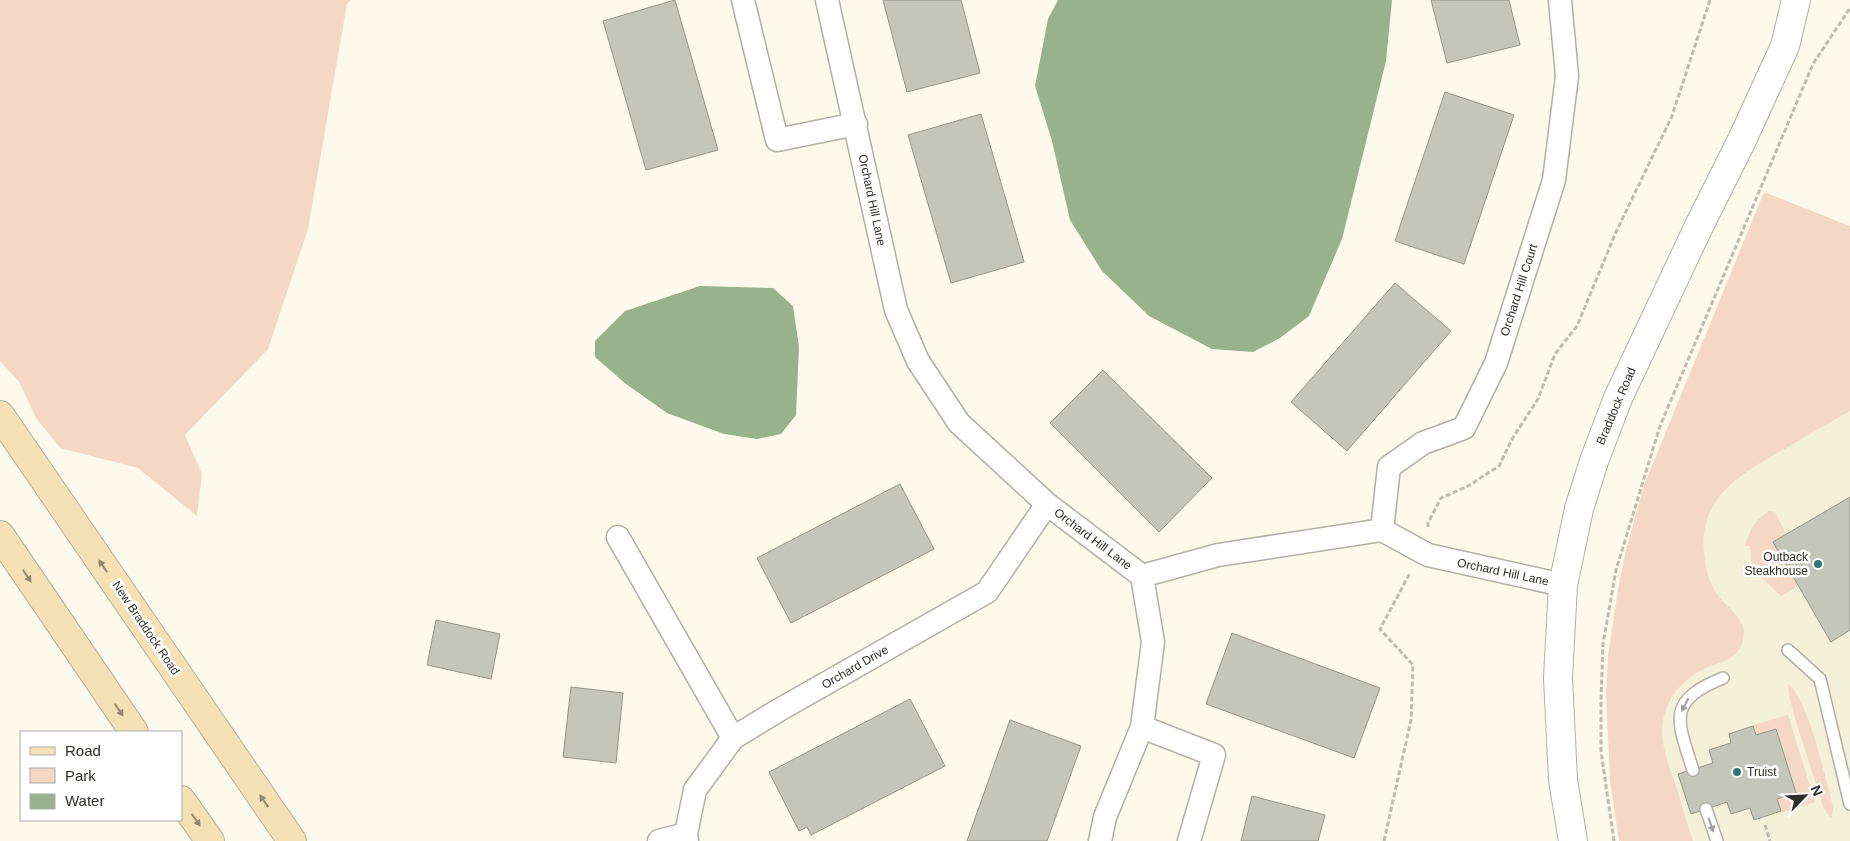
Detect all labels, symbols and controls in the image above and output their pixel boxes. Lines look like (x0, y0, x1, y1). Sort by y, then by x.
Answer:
street label: Orchard Hill Lane (855, 153, 889, 247)
street label: Orchard Hill Court (1498, 242, 1541, 338)
street label: Braddock Road (1593, 365, 1639, 447)
street label: Orchard Hill Lane (1052, 505, 1135, 573)
place label: Outback Steakhouse (1745, 550, 1809, 578)
street label: Orchard Hill Lane (1456, 555, 1550, 589)
marker: Outback Steakhouse (1812, 558, 1824, 570)
one-way arrow (98, 559, 108, 573)
one-way arrow (22, 569, 32, 583)
street label: New Braddock Road (109, 578, 183, 678)
street label: Orchard Drive (819, 642, 891, 692)
one-way arrow (1681, 698, 1689, 712)
one-way arrow (114, 703, 124, 717)
legend (20, 731, 182, 821)
text: Road (65, 742, 101, 759)
place label: Truist (1747, 765, 1777, 779)
marker: Truist (1731, 766, 1743, 778)
text: Park (65, 767, 96, 784)
north arrow (1780, 771, 1830, 821)
text: N (1808, 783, 1826, 799)
text: Water (65, 792, 104, 809)
one-way arrow (259, 794, 269, 808)
one-way arrow (191, 813, 201, 827)
one-way arrow (1707, 818, 1715, 833)

